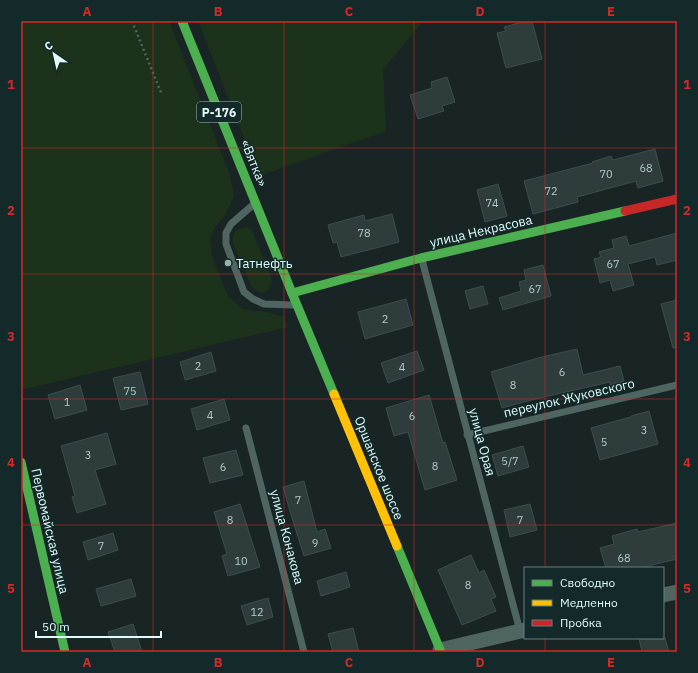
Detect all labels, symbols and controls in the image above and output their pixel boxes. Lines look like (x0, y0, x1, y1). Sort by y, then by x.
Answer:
text: A (83, 3, 92, 20)
text: B (214, 3, 223, 20)
text: C (345, 3, 354, 20)
text: D (475, 3, 485, 20)
text: E (607, 3, 615, 20)
north arrow (34, 34, 74, 74)
text: С (42, 38, 55, 54)
text: 1 (7, 76, 15, 93)
text: 1 (683, 76, 691, 93)
road number: Р-176 (197, 102, 241, 122)
street label: «Вятка» (237, 137, 271, 189)
house number: 68 (639, 161, 653, 175)
house number: 70 (599, 167, 613, 181)
house number: 72 (544, 184, 558, 198)
house number: 74 (485, 196, 499, 210)
text: 2 (7, 202, 15, 219)
text: 2 (683, 202, 691, 219)
street label: улица Некрасова (428, 211, 534, 251)
house number: 78 (357, 226, 371, 240)
place label: Татнефть (236, 255, 293, 272)
house number: 67 (606, 257, 620, 271)
marker: Татнефть (223, 258, 233, 268)
house number: 67 (528, 282, 542, 296)
house number: 2 (382, 312, 388, 326)
text: 3 (7, 328, 15, 345)
text: 3 (683, 328, 691, 345)
house number: 2 (195, 359, 201, 373)
house number: 4 (399, 360, 406, 374)
house number: 6 (559, 365, 565, 379)
street label: переулок Жуковского (502, 375, 636, 421)
house number: 8 (510, 378, 516, 392)
house number: 75 (123, 384, 137, 398)
house number: 1 (64, 395, 71, 409)
street label: улица Орая (465, 406, 499, 478)
house number: 4 (207, 408, 214, 422)
house number: 6 (409, 409, 415, 423)
street label: Оршанское шоссе (350, 414, 408, 522)
house number: 3 (641, 423, 647, 437)
house number: 5 (601, 435, 607, 449)
house number: 3 (85, 448, 91, 462)
text: 4 (7, 454, 15, 471)
house number: 5/7 (501, 454, 519, 468)
text: 4 (683, 454, 691, 471)
house number: 8 (432, 459, 438, 473)
house number: 6 (220, 460, 226, 474)
street label: Первомайская улица (27, 467, 73, 596)
street label: улица Конакова (266, 488, 308, 586)
house number: 7 (295, 493, 301, 507)
house number: 8 (227, 513, 233, 527)
house number: 7 (517, 513, 523, 527)
house number: 9 (312, 536, 318, 550)
house number: 7 (98, 539, 104, 553)
house number: 68 (617, 551, 631, 565)
house number: 10 (234, 554, 248, 568)
legend (524, 567, 664, 639)
text: Свободно (560, 575, 616, 590)
house number: 8 (465, 578, 471, 592)
text: 5 (7, 580, 15, 597)
text: 5 (683, 580, 691, 597)
text: Медленно (560, 595, 618, 610)
house number: 12 (250, 605, 264, 619)
scale bar (36, 613, 161, 639)
text: Пробка (560, 615, 602, 630)
text: 50 m (42, 619, 70, 634)
text: A (83, 654, 92, 671)
text: B (214, 654, 223, 671)
text: C (345, 654, 354, 671)
text: D (475, 654, 485, 671)
text: E (607, 654, 615, 671)

